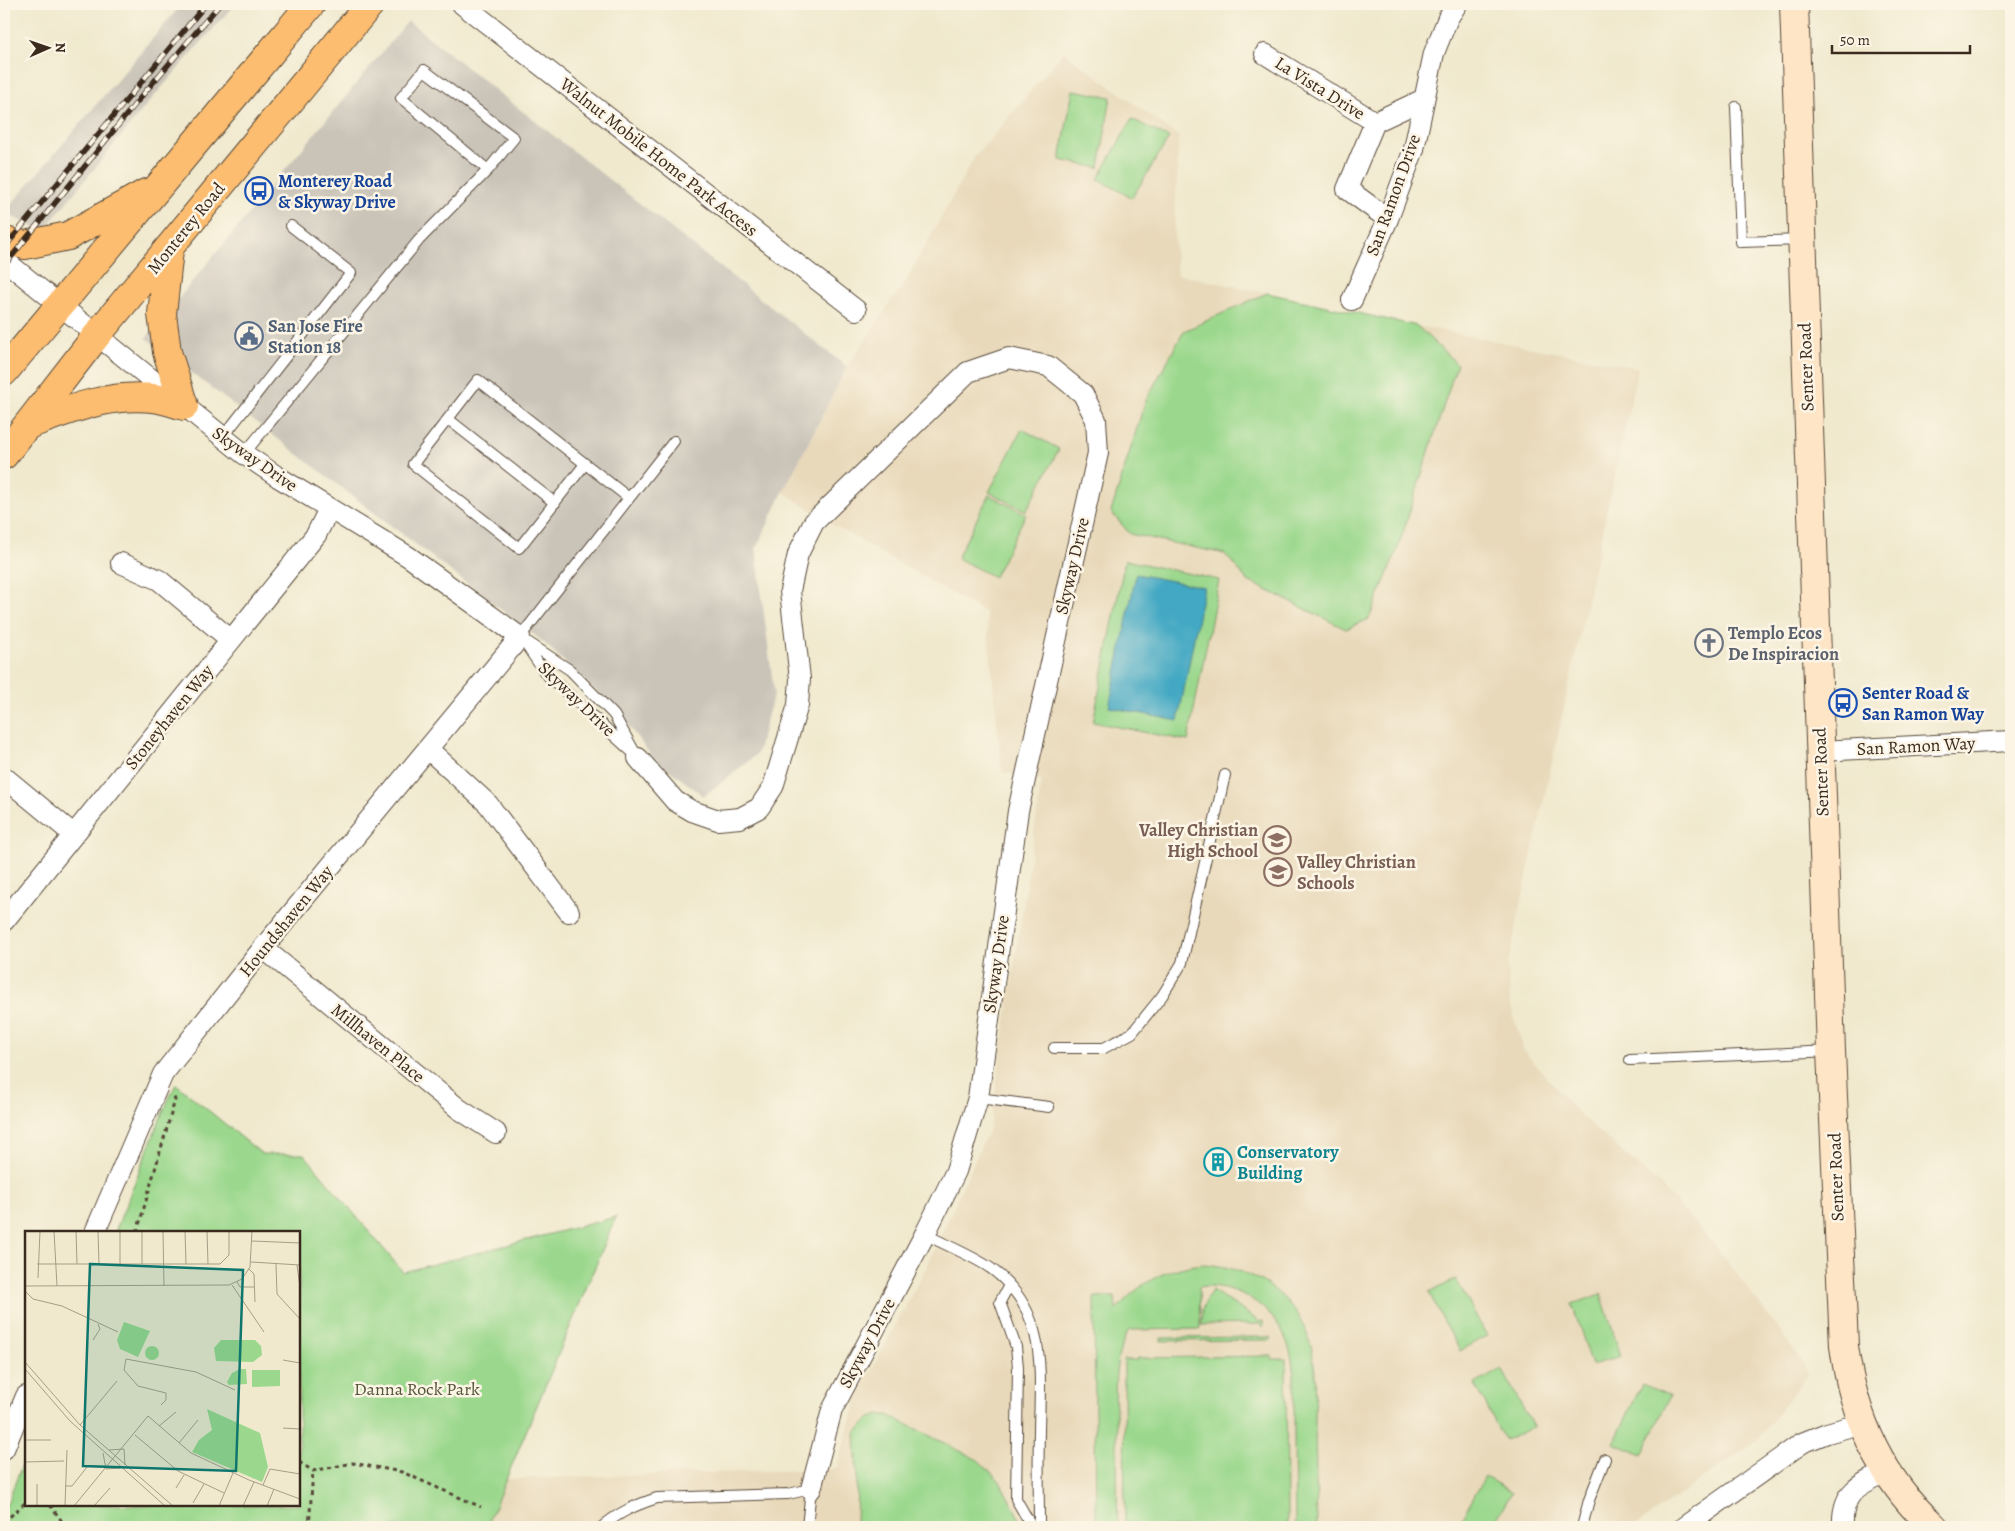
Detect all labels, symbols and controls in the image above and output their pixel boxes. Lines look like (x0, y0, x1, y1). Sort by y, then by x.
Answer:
north arrow (22, 22, 72, 72)
scale bar (1832, 22, 1970, 54)
text: 50 m (1840, 30, 1870, 50)
text: N (51, 42, 70, 53)
street label: La Vista Drive (1270, 51, 1370, 125)
street label: Walnut Mobile Home Park Access (554, 72, 763, 242)
street label: San Ramon Drive (1360, 131, 1426, 259)
place label: Monterey Road & Skyway Drive (278, 169, 396, 214)
bus stop icon: Monterey Road & Skyway Drive (244, 176, 274, 206)
street label: Monterey Road (142, 177, 231, 279)
place label: San Jose Fire Station 18 (268, 314, 363, 359)
public building icon: San Jose Fire Station 18 (234, 321, 264, 351)
street label: Senter Road (1792, 322, 1820, 412)
street label: Skyway Drive (208, 421, 302, 497)
street label: Skyway Drive (1049, 515, 1095, 617)
place label: Templo Ecos De Inspiracion (1728, 621, 1839, 666)
church icon: Templo Ecos De Inspiracion (1694, 628, 1724, 658)
street label: Skyway Drive (533, 656, 621, 742)
street label: Stoneyhaven Way (119, 659, 219, 775)
place label: Senter Road & San Ramon Way (1862, 681, 1984, 726)
bus stop icon: Senter Road & San Ramon Way (1828, 688, 1858, 718)
street label: Senter Road (1807, 727, 1835, 817)
street label: San Ramon Way (1856, 731, 1977, 761)
place label: Valley Christian High School (1138, 818, 1258, 863)
school or university icon: Valley Christian High School (1262, 825, 1292, 855)
place label: Valley Christian Schools (1296, 850, 1416, 895)
school or university icon: Valley Christian Schools (1263, 857, 1293, 887)
street label: Houndshaven Way (234, 859, 339, 982)
street label: Skyway Drive (977, 913, 1015, 1015)
street label: Millhaven Place (326, 998, 430, 1088)
street label: Senter Road (1822, 1132, 1850, 1222)
place label: Conservatory Building (1237, 1140, 1339, 1185)
building icon: Conservatory Building (1203, 1147, 1233, 1177)
inset map (25, 1231, 300, 1506)
street label: Skyway Drive (833, 1294, 901, 1392)
park label: Danna Rock Park (354, 1377, 480, 1401)

